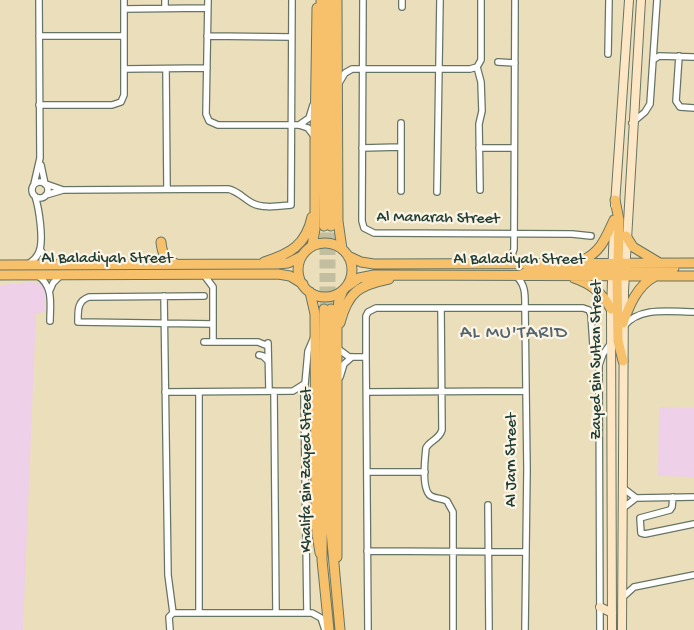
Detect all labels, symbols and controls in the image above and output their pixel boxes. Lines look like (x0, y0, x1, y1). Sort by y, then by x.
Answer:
street label: Al Manarah Street (376, 208, 500, 230)
street label: Al Baladiyah Street (42, 250, 172, 270)
street label: Al Baladiyah Street (454, 251, 584, 271)
street label: Zayed Bin Sultan Street (588, 280, 608, 440)
district label: AL MU'TARID (459, 323, 569, 345)
street label: Khalifa Bin Zayed Street (298, 387, 318, 553)
street label: Al Jarn Street (503, 413, 523, 507)

